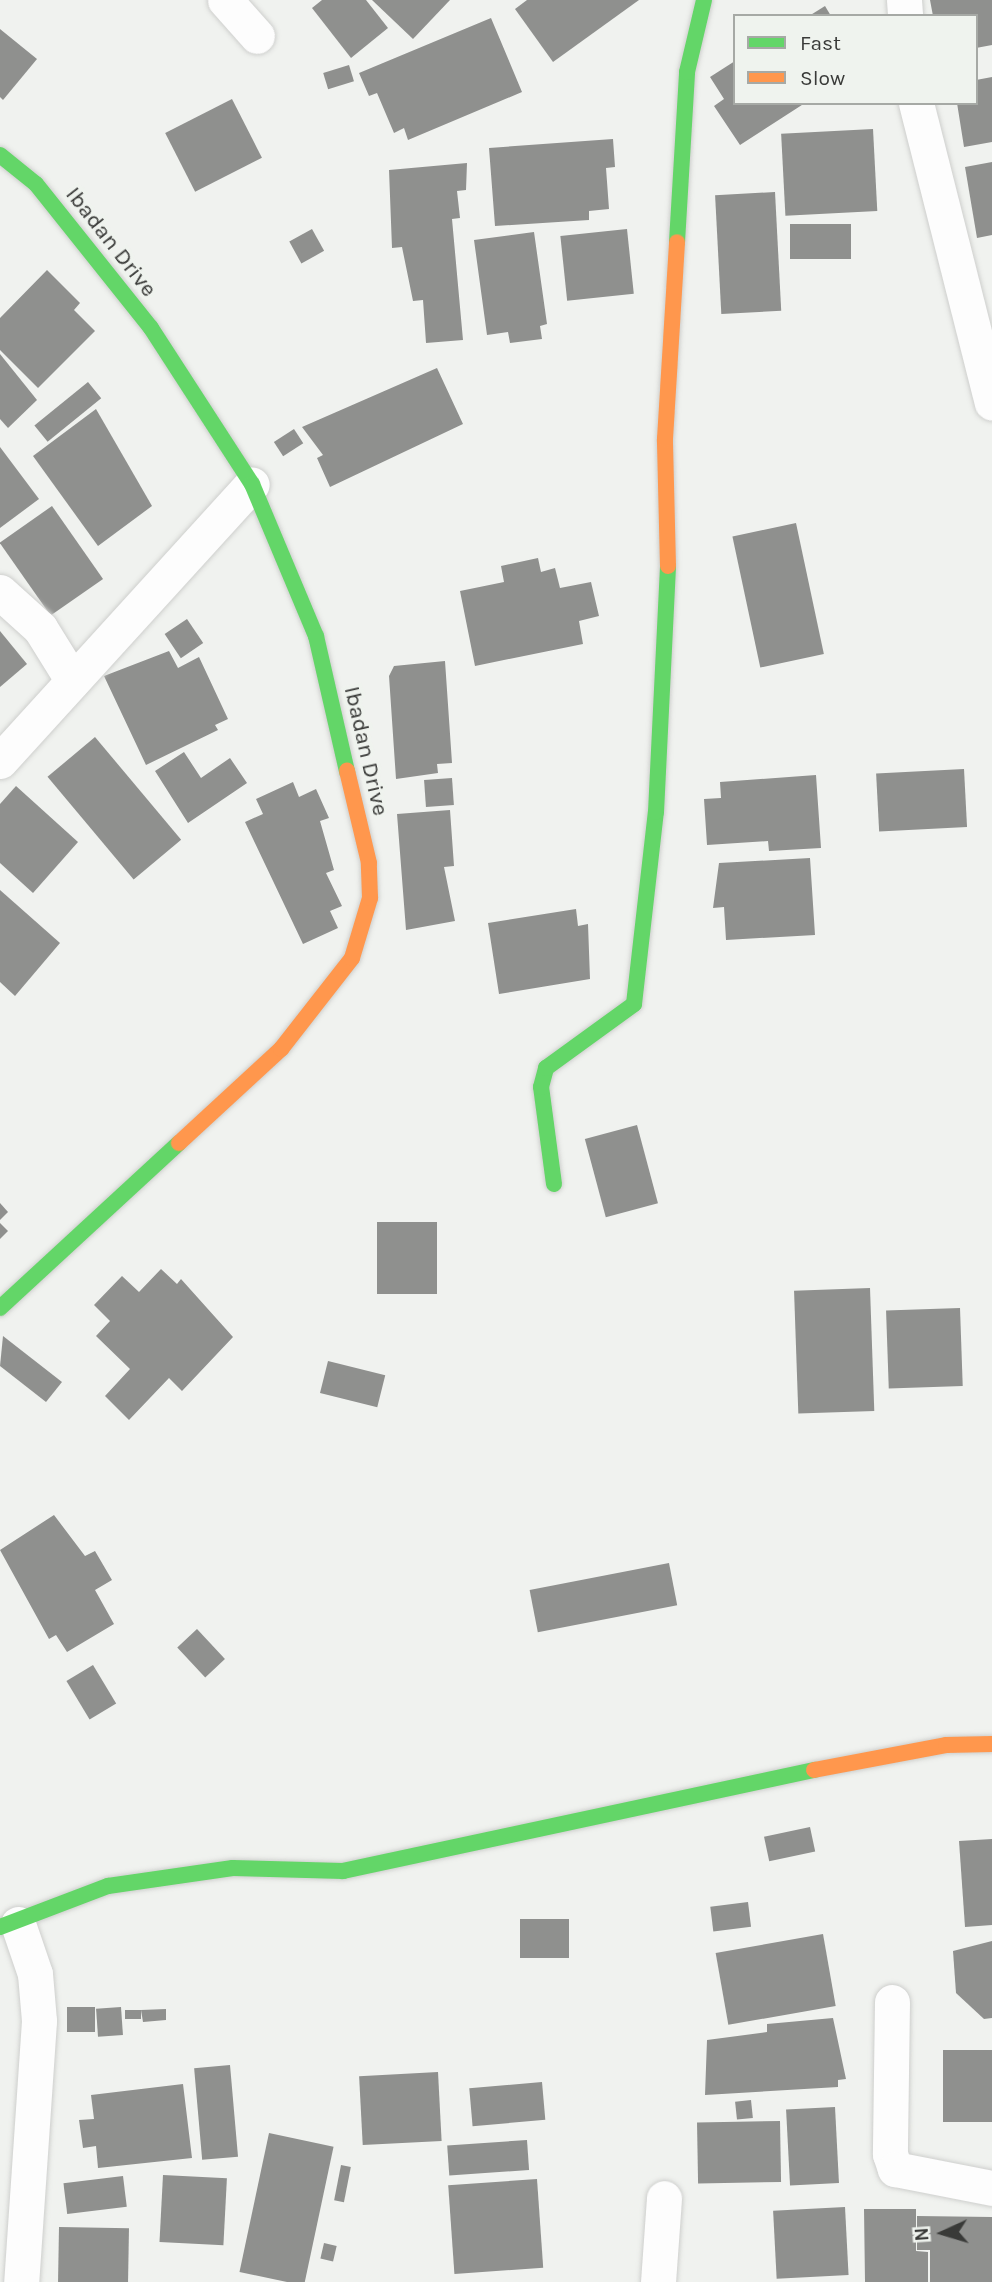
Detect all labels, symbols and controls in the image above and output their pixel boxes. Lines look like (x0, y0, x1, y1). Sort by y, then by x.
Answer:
legend (733, 14, 978, 105)
text: Fast (800, 31, 841, 55)
text: Slow (800, 66, 845, 90)
street label: Ibadan Drive (59, 181, 163, 303)
street label: Ibadan Drive (338, 684, 394, 818)
north arrow (908, 2198, 978, 2268)
text: N (911, 2227, 933, 2242)

